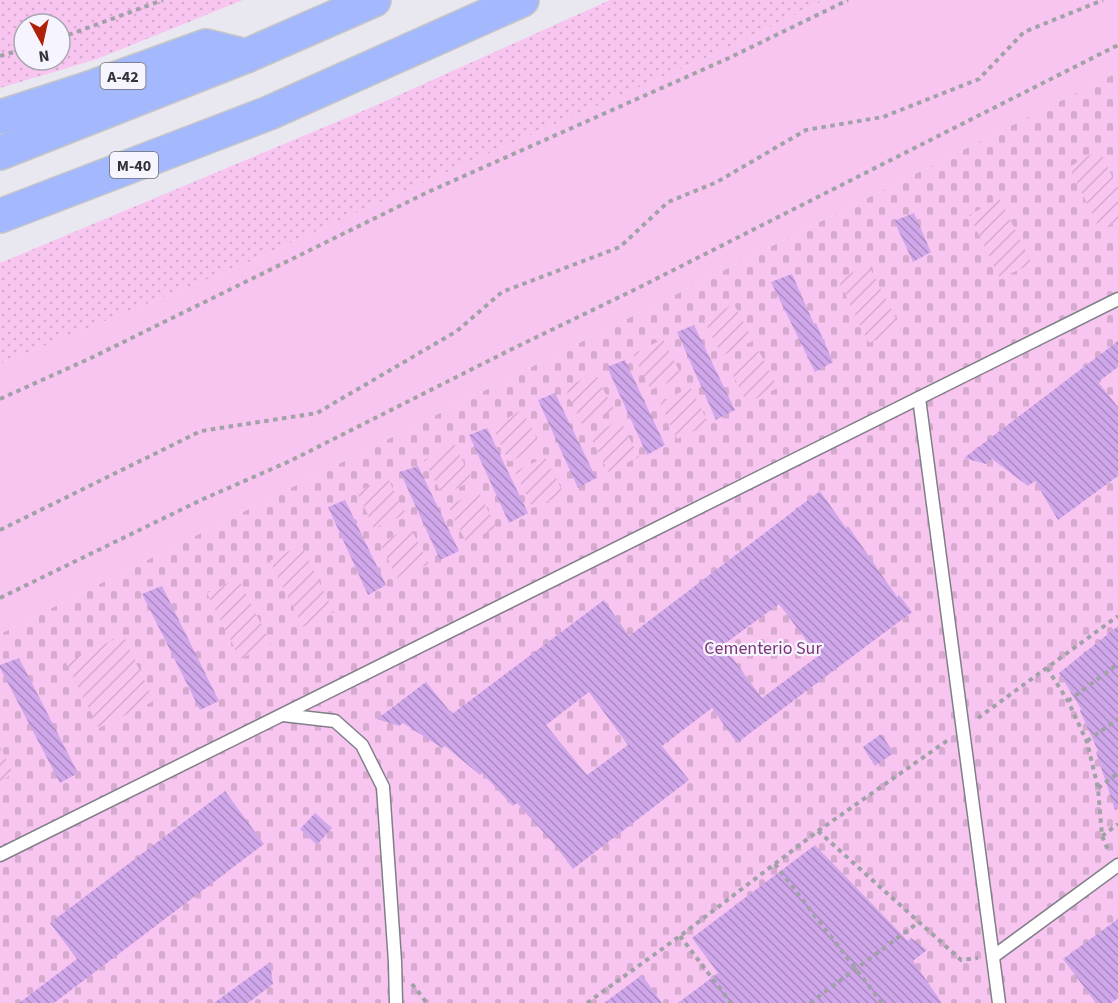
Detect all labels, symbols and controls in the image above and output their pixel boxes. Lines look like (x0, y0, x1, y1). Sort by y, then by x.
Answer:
north arrow (12, 12, 72, 72)
text: N (37, 44, 51, 67)
road number: A-42 (100, 63, 146, 89)
road number: M-40 (110, 152, 158, 178)
park label: Cementerio Sur (704, 636, 822, 661)

